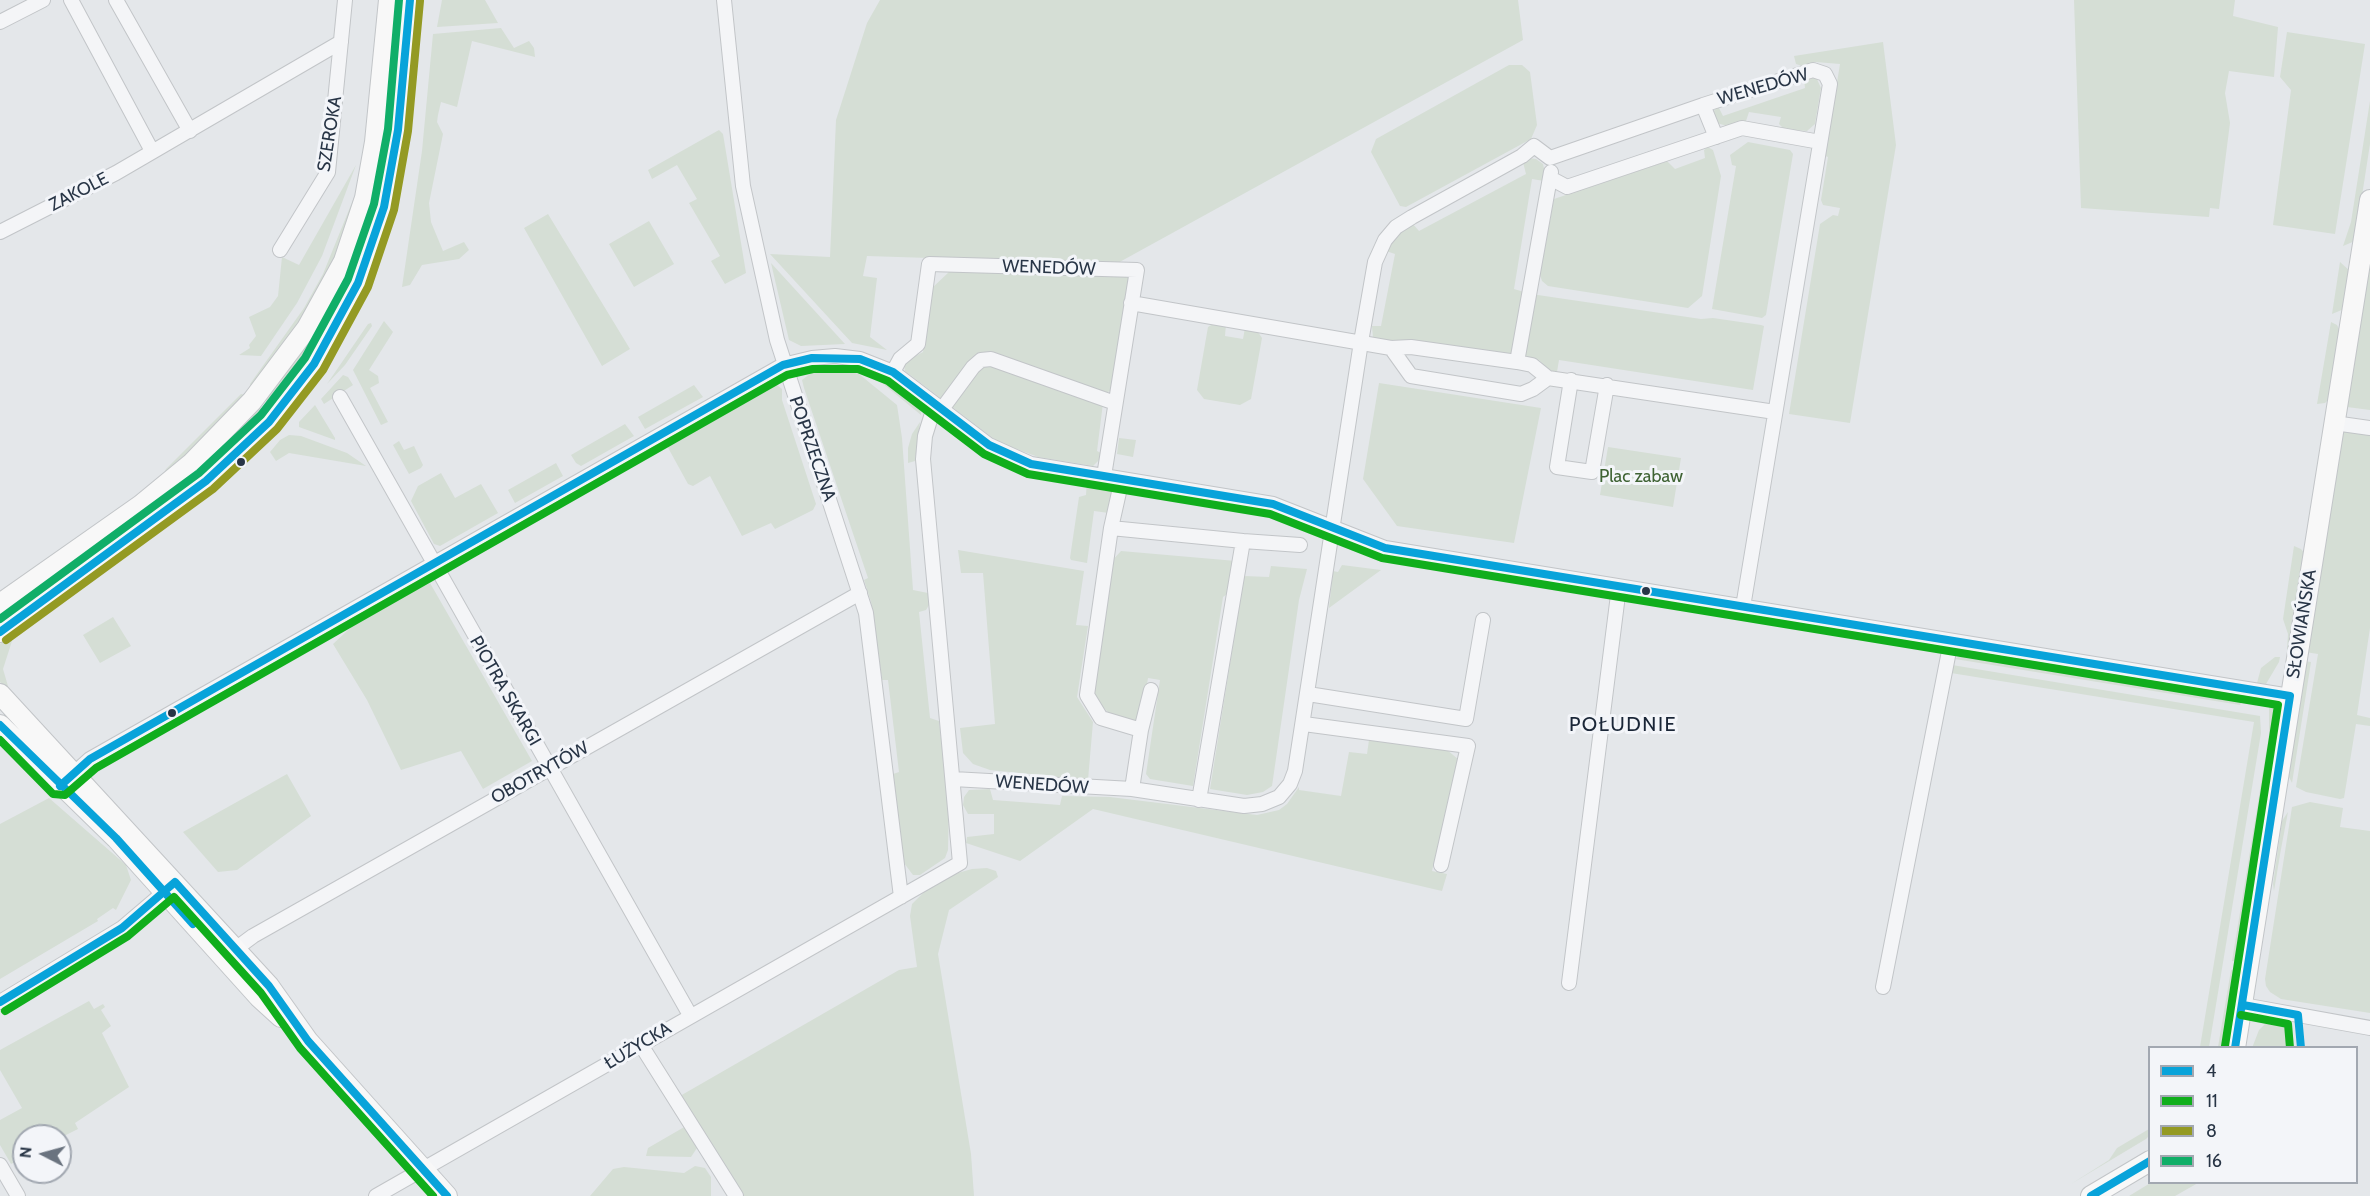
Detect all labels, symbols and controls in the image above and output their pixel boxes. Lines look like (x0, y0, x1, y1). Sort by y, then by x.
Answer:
street label: WENEDÓW (1715, 64, 1811, 110)
street label: SZEROKA (313, 95, 347, 173)
street label: ZAKOLE (46, 168, 112, 216)
street label: WENEDÓW (1002, 256, 1096, 280)
street label: POPRZECZNA (784, 394, 840, 504)
unlabelled marker (235, 456, 247, 468)
park label: Plac zabaw (1599, 466, 1683, 488)
street label: SŁOWIAŃSKA (2283, 568, 2321, 680)
unlabelled marker (1640, 585, 1652, 597)
street label: PIOTRA SKARGI (465, 632, 545, 750)
unlabelled marker (166, 707, 178, 719)
district label: POŁUDNIE (1569, 713, 1677, 737)
street label: OBOTRYTÓW (487, 737, 593, 809)
street label: WENEDÓW (995, 771, 1089, 799)
street label: ŁUŻYCKA (601, 1018, 675, 1074)
legend (2148, 1046, 2358, 1184)
text: 4 (2206, 1060, 2216, 1082)
text: 11 (2206, 1090, 2218, 1112)
text: 8 (2206, 1120, 2217, 1142)
north arrow (12, 1124, 72, 1184)
text: N (16, 1146, 36, 1159)
text: 16 (2206, 1150, 2222, 1172)

